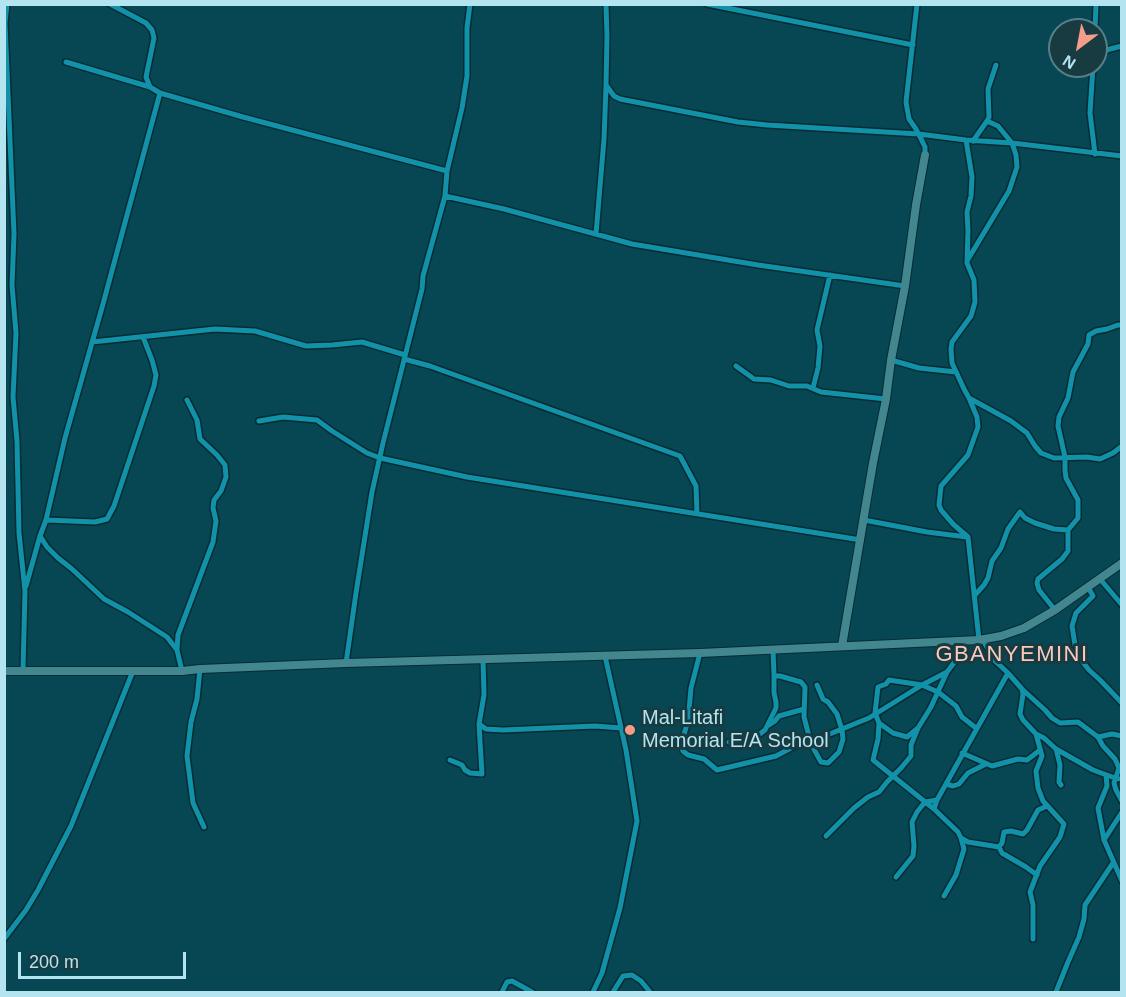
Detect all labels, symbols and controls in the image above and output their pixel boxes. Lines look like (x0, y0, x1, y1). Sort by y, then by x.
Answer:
north arrow (1048, 18, 1108, 78)
text: N (1060, 52, 1079, 72)
district label: GBANYEMINI (935, 642, 1089, 668)
place label: Mal-Litafi Memorial E/A School (642, 706, 829, 753)
marker: Mal-Litafi Memorial E/A School (623, 723, 637, 737)
scale bar (21, 940, 189, 978)
text: 200 m (29, 952, 79, 972)

